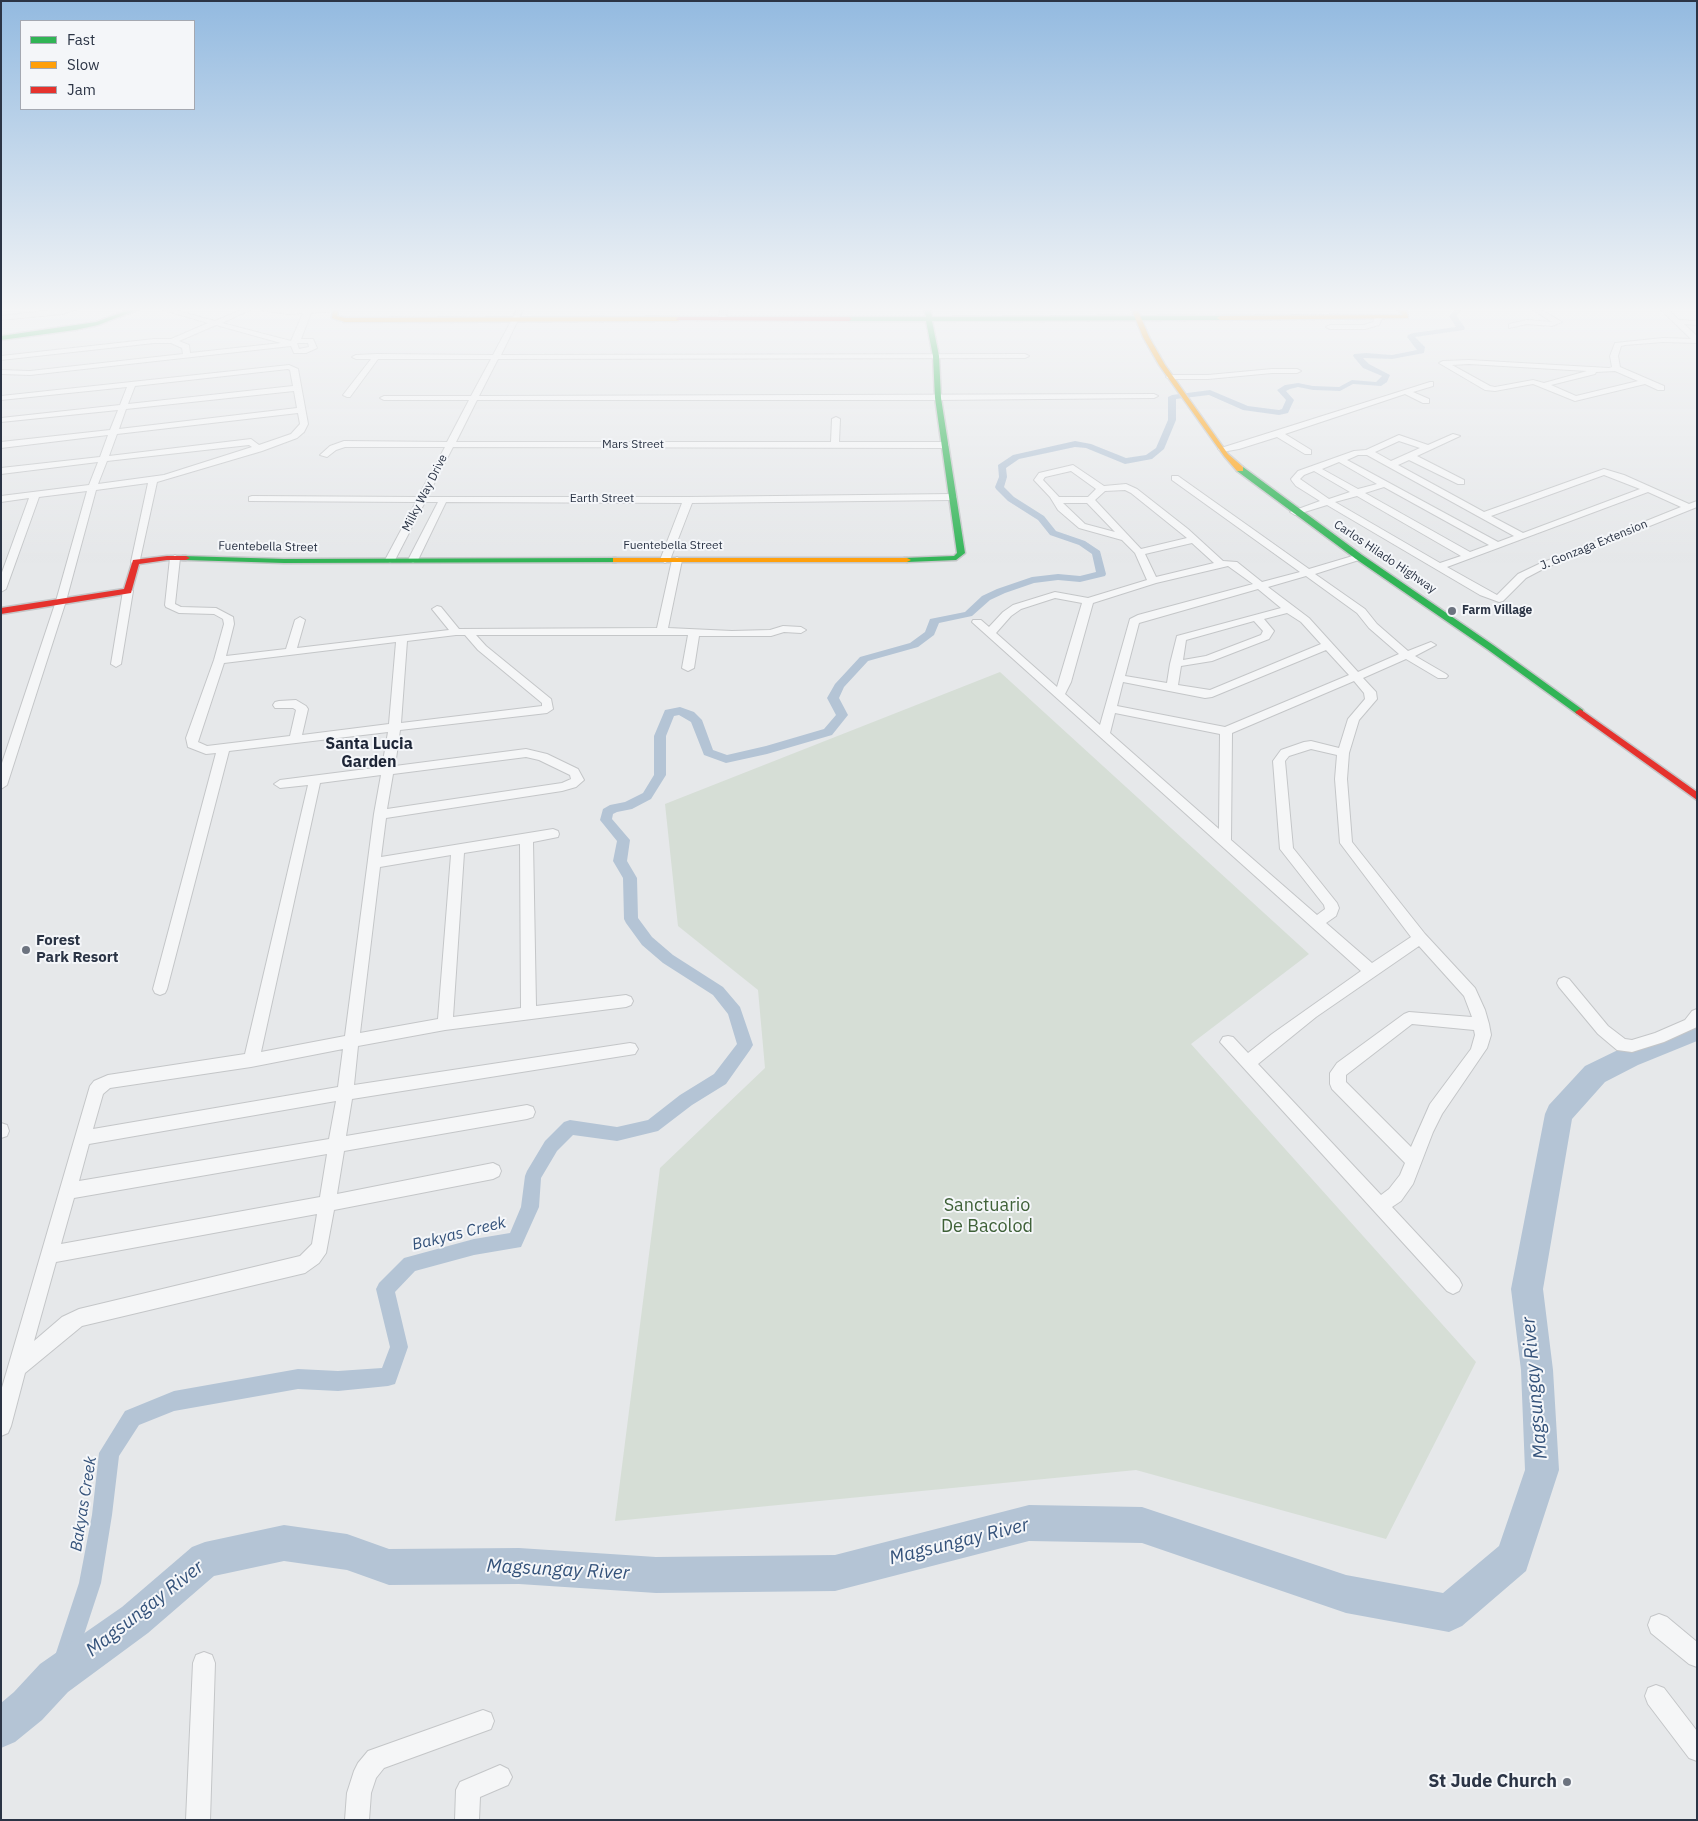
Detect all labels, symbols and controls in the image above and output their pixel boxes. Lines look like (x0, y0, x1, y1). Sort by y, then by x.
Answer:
legend (20, 20, 195, 110)
text: Fast (67, 30, 95, 49)
text: Slow (67, 55, 100, 74)
text: Jam (67, 80, 96, 99)
street label: Mars Street (602, 438, 664, 452)
street label: Milky Way Drive (399, 452, 451, 534)
street label: Earth Street (570, 492, 634, 506)
street label: Carlos Hilado Highway (1331, 517, 1439, 597)
street label: J. Gonzaga Extension (1538, 517, 1650, 573)
street label: Fuentebella Street (218, 539, 318, 555)
street label: Fuentebella Street (623, 539, 723, 553)
place label: Farm Village (1462, 604, 1532, 618)
marker: Farm Village (1446, 605, 1458, 617)
district label: Santa Lucia Garden (325, 734, 413, 772)
place label: Forest Park Resort (36, 932, 119, 967)
marker: Forest Park Resort (20, 944, 32, 956)
park label: Sanctuario De Bacolod (941, 1195, 1033, 1238)
water label: Bakyas Creek (410, 1213, 508, 1255)
water label: Magsungay River (1517, 1316, 1553, 1460)
water label: Bakyas Creek (67, 1455, 101, 1553)
water label: Magsungay River (887, 1514, 1031, 1570)
water label: Magsungay River (486, 1555, 630, 1585)
water label: Magsungay River (82, 1556, 208, 1662)
place label: St Jude Church (1428, 1771, 1557, 1793)
marker: St Jude Church (1561, 1776, 1573, 1788)

